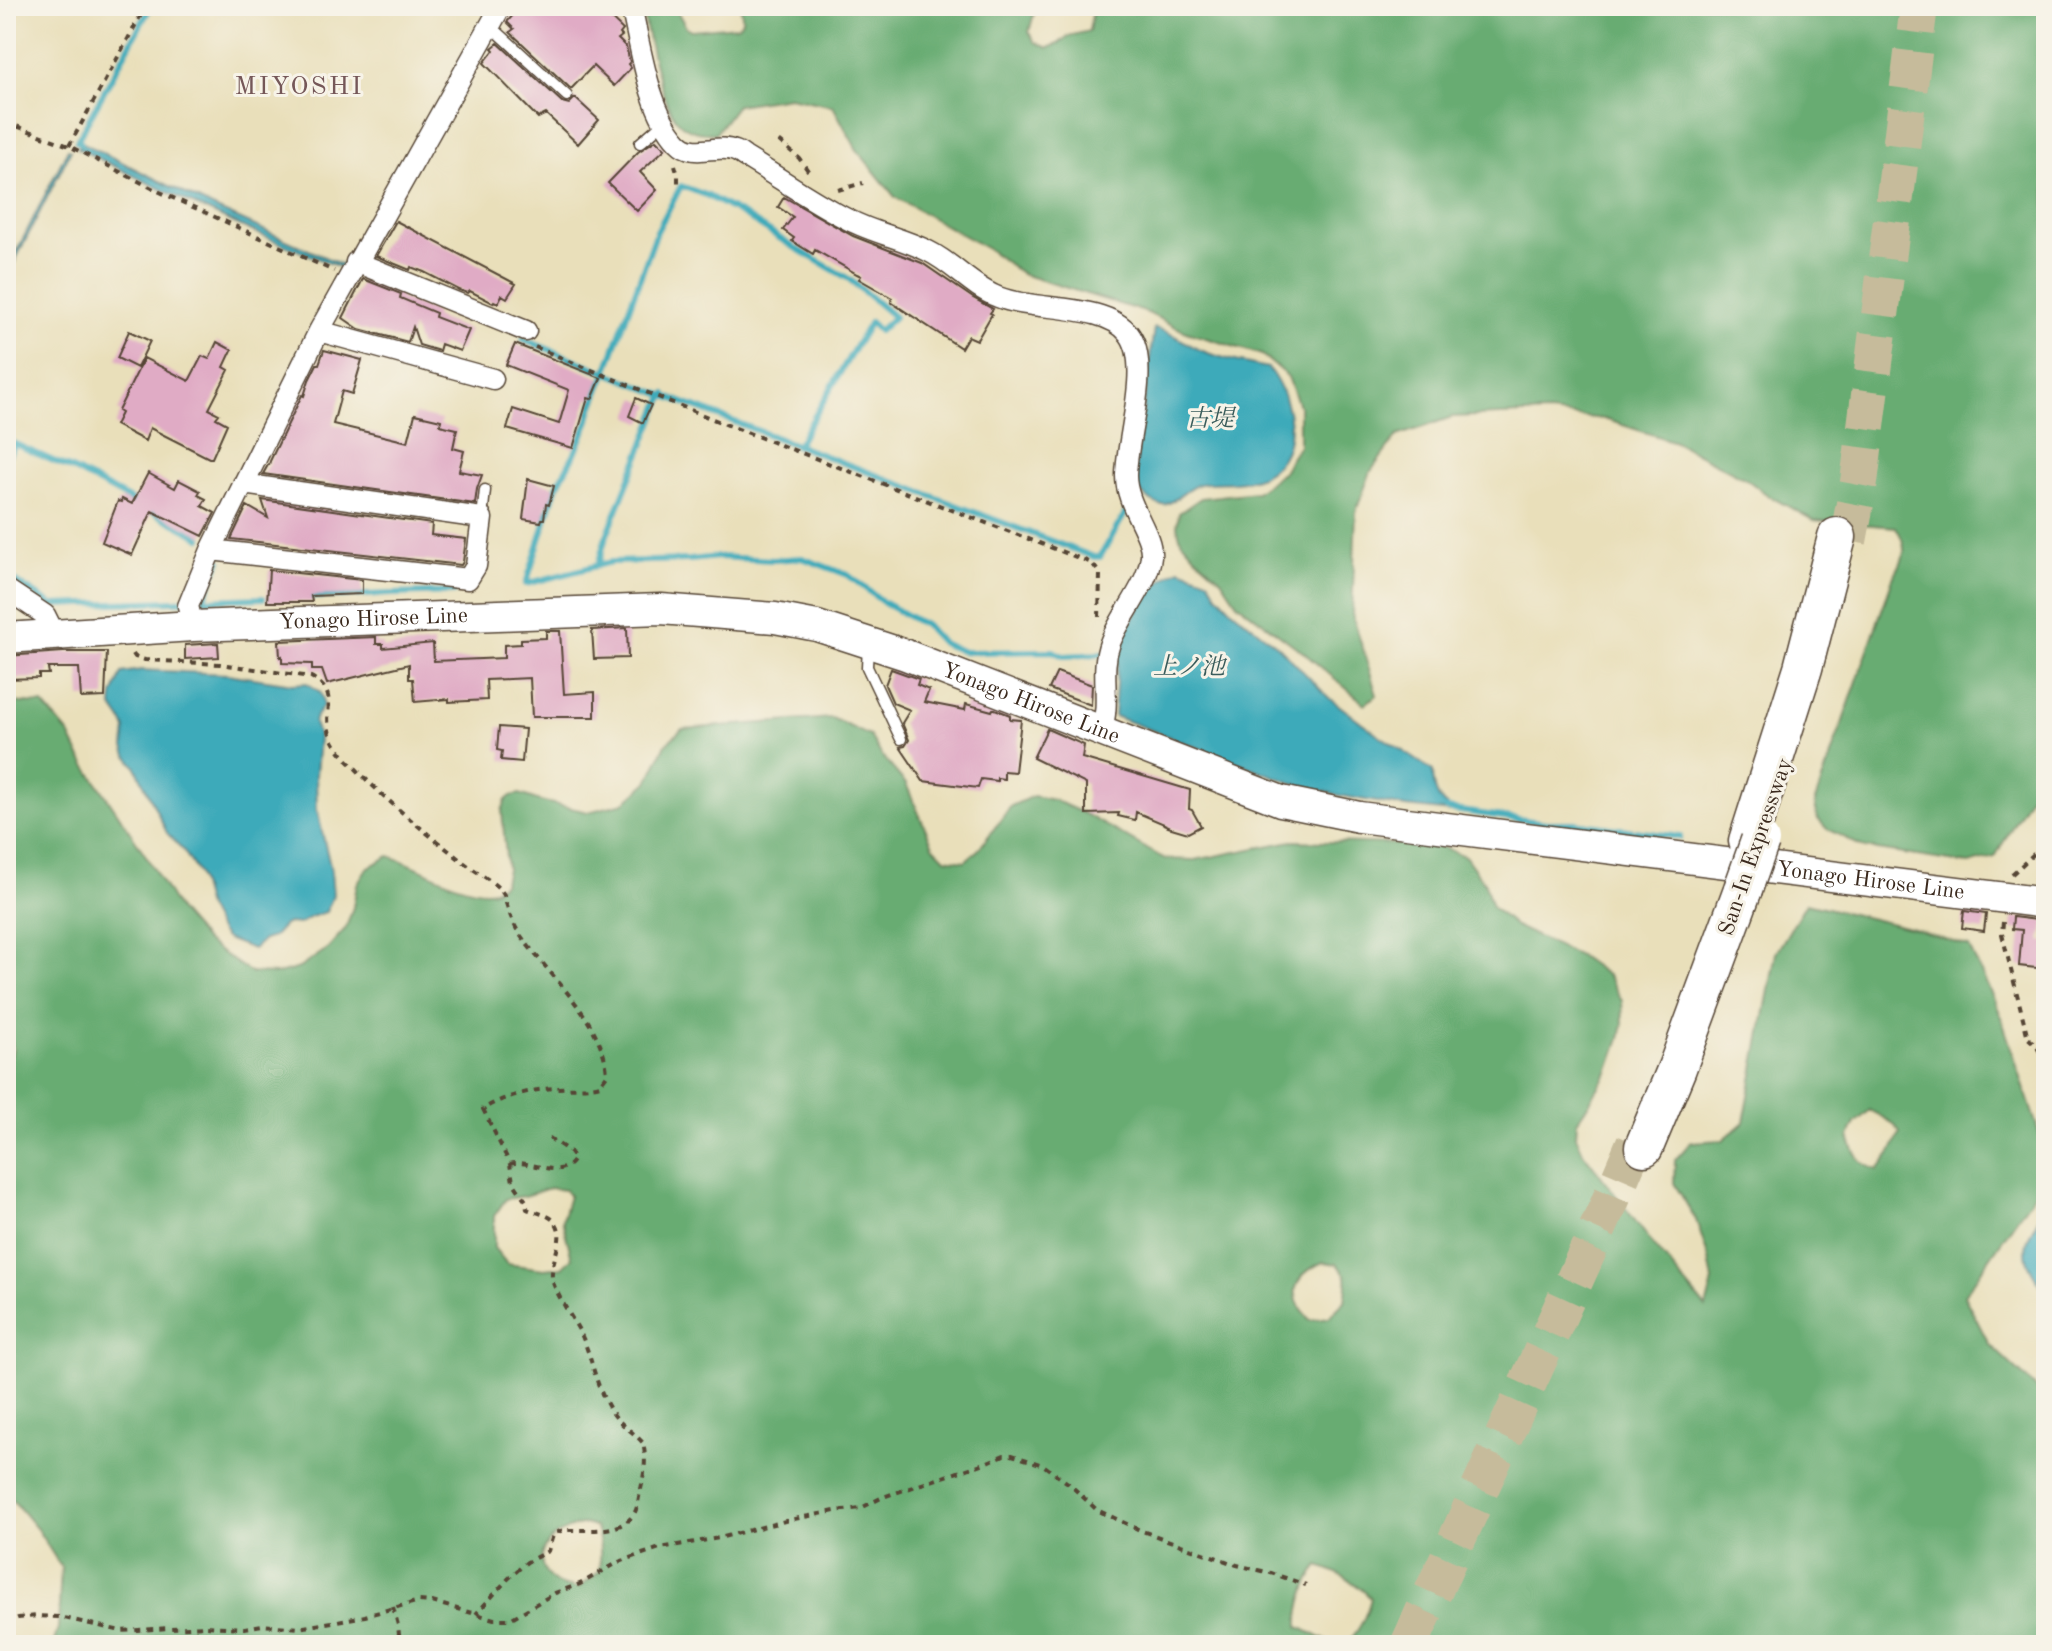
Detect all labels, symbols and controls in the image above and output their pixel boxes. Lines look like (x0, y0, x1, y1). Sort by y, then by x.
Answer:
district label: MIYOSHI (235, 74, 363, 100)
water label: 古堤 (1186, 405, 1237, 432)
street label: Yonago Hirose Line (279, 605, 468, 634)
water label: 上ノ池 (1153, 654, 1228, 680)
street label: Yonago Hirose Line (938, 659, 1123, 748)
street label: San-In Expressway (1715, 755, 1797, 939)
street label: Yonago Hirose Line (1775, 858, 1966, 904)

